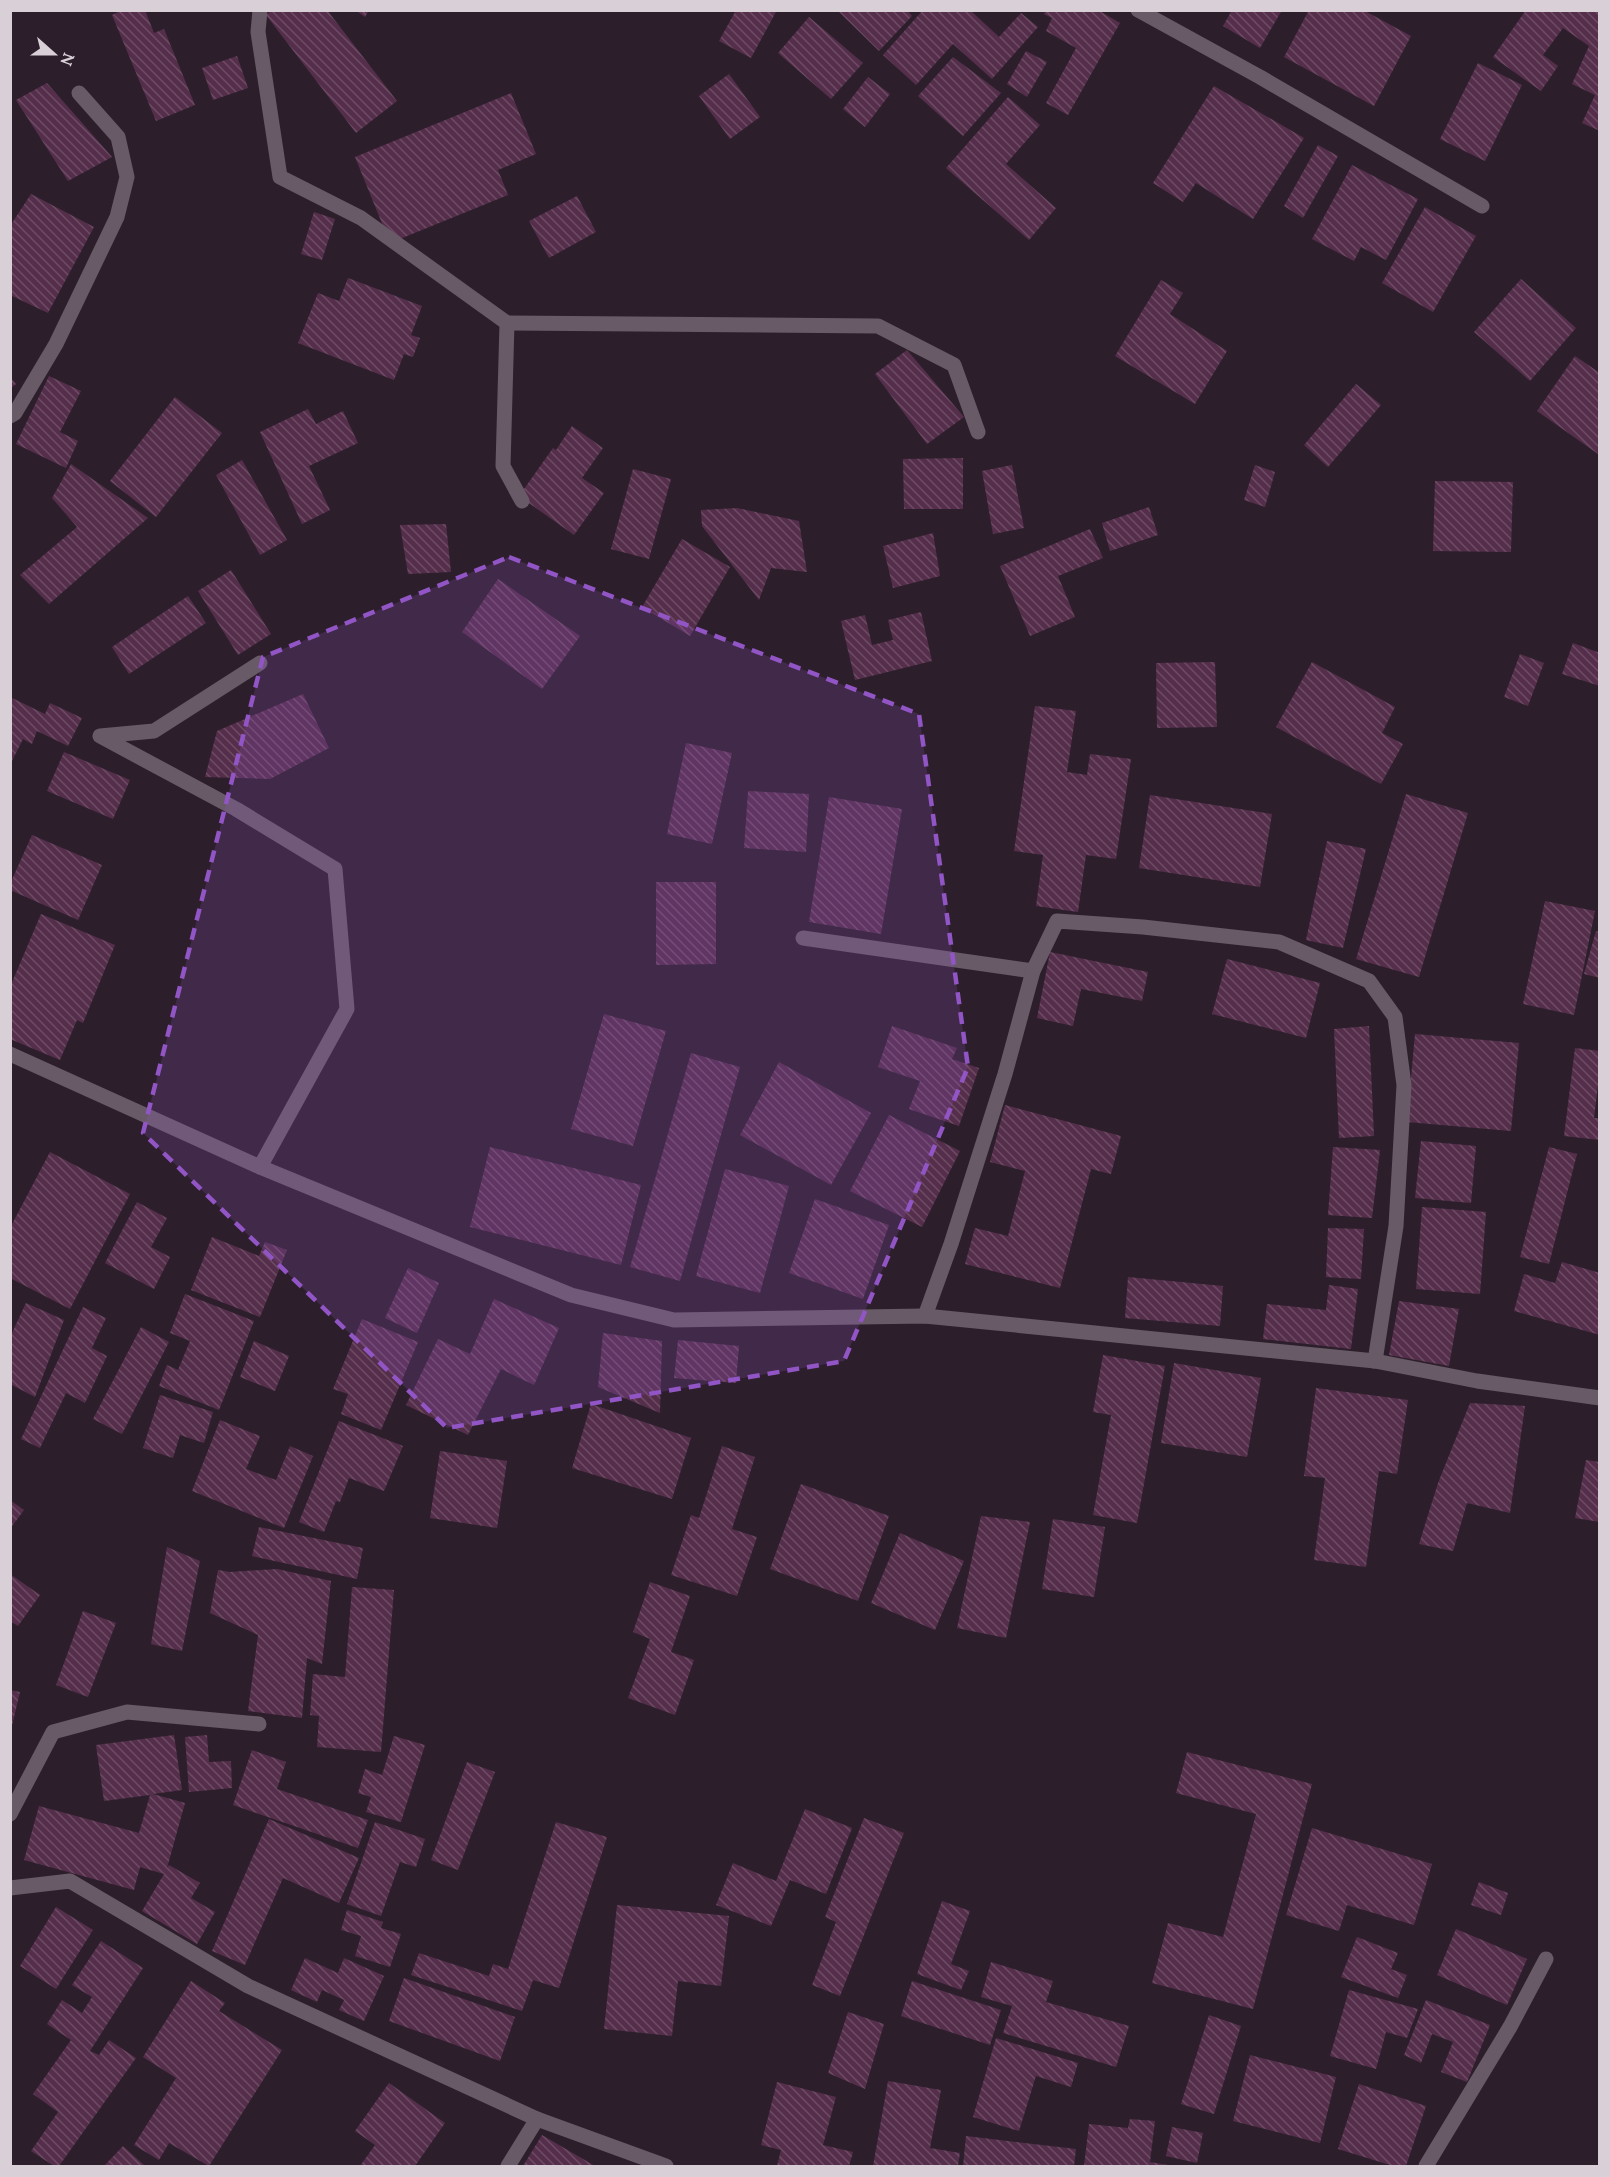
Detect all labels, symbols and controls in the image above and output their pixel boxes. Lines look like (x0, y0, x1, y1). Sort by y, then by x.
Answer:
north arrow (24, 24, 84, 84)
text: N (56, 50, 80, 69)

